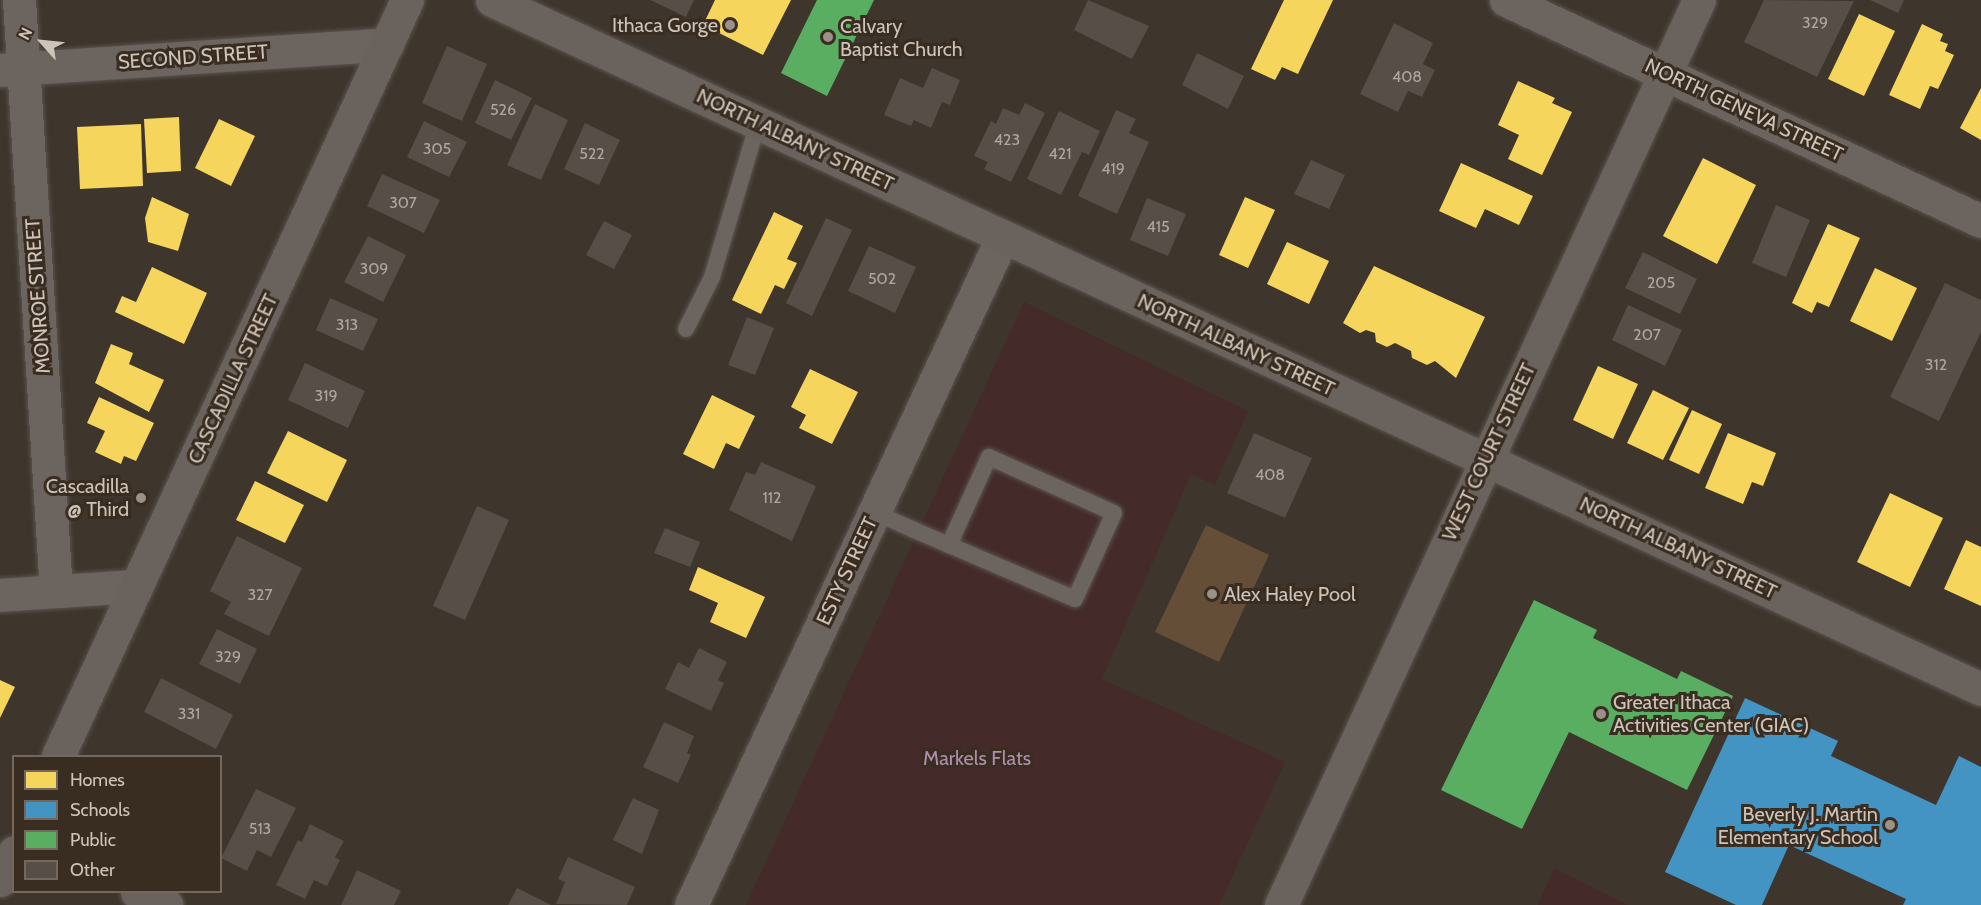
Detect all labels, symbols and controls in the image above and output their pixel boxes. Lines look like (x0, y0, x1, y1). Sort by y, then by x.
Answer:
north arrow (12, 12, 72, 72)
place label: Ithaca Gorge (612, 13, 718, 37)
house number: 329 (1802, 13, 1828, 33)
place label: Calvary Baptist Church (840, 14, 963, 61)
marker: Ithaca Gorge (723, 18, 737, 32)
text: N (14, 24, 37, 43)
marker: Calvary Baptist Church (821, 30, 835, 44)
street label: SECOND STREET (117, 40, 269, 74)
street label: NORTH GENEVA STREET (1641, 54, 1847, 166)
house number: 408 (1392, 67, 1422, 87)
street label: NORTH ALBANY STREET (693, 84, 897, 196)
house number: 526 (490, 100, 516, 120)
house number: 423 (994, 130, 1020, 150)
house number: 305 (423, 139, 451, 159)
house number: 522 (579, 144, 605, 164)
house number: 421 (1049, 144, 1071, 164)
house number: 419 (1101, 159, 1125, 179)
house number: 307 (389, 193, 417, 213)
street label: MONROE STREET (21, 217, 55, 375)
house number: 415 (1146, 217, 1170, 237)
house number: 309 (360, 259, 388, 279)
house number: 502 (868, 269, 896, 289)
house number: 205 (1647, 273, 1675, 293)
street label: NORTH ALBANY STREET (1134, 289, 1338, 401)
street label: CASCADILLA STREET (183, 290, 283, 468)
house number: 313 (336, 315, 358, 335)
house number: 207 (1633, 325, 1661, 345)
house number: 312 (1925, 355, 1947, 375)
street label: WEST COURT STREET (1437, 359, 1541, 545)
house number: 319 (315, 386, 337, 406)
house number: 408 (1255, 465, 1285, 485)
place label: Cascadilla @ Third (46, 474, 129, 521)
house number: 112 (763, 488, 781, 508)
marker: Cascadilla @ Third (134, 491, 148, 505)
street label: NORTH ALBANY STREET (1576, 492, 1780, 604)
street label: ESTY STREET (812, 513, 882, 629)
place label: Alex Haley Pool (1224, 582, 1356, 606)
house number: 327 (247, 585, 273, 605)
marker: Alex Haley Pool (1205, 587, 1219, 601)
house number: 329 (215, 647, 241, 667)
place label: Greater Ithaca Activities Center (GIAC) (1613, 690, 1809, 737)
house number: 331 (178, 704, 200, 724)
marker: Greater Ithaca Activities Center (GIAC) (1594, 707, 1608, 721)
park label: Markels Flats (923, 746, 1031, 770)
legend (12, 755, 222, 893)
text: Homes (70, 769, 125, 791)
text: Schools (70, 799, 130, 821)
place label: Beverly J. Martin Elementary School (1718, 802, 1878, 849)
marker: Beverly J. Martin Elementary School (1883, 818, 1897, 832)
house number: 513 (249, 819, 271, 839)
text: Public (70, 829, 116, 851)
text: Other (70, 859, 115, 881)

